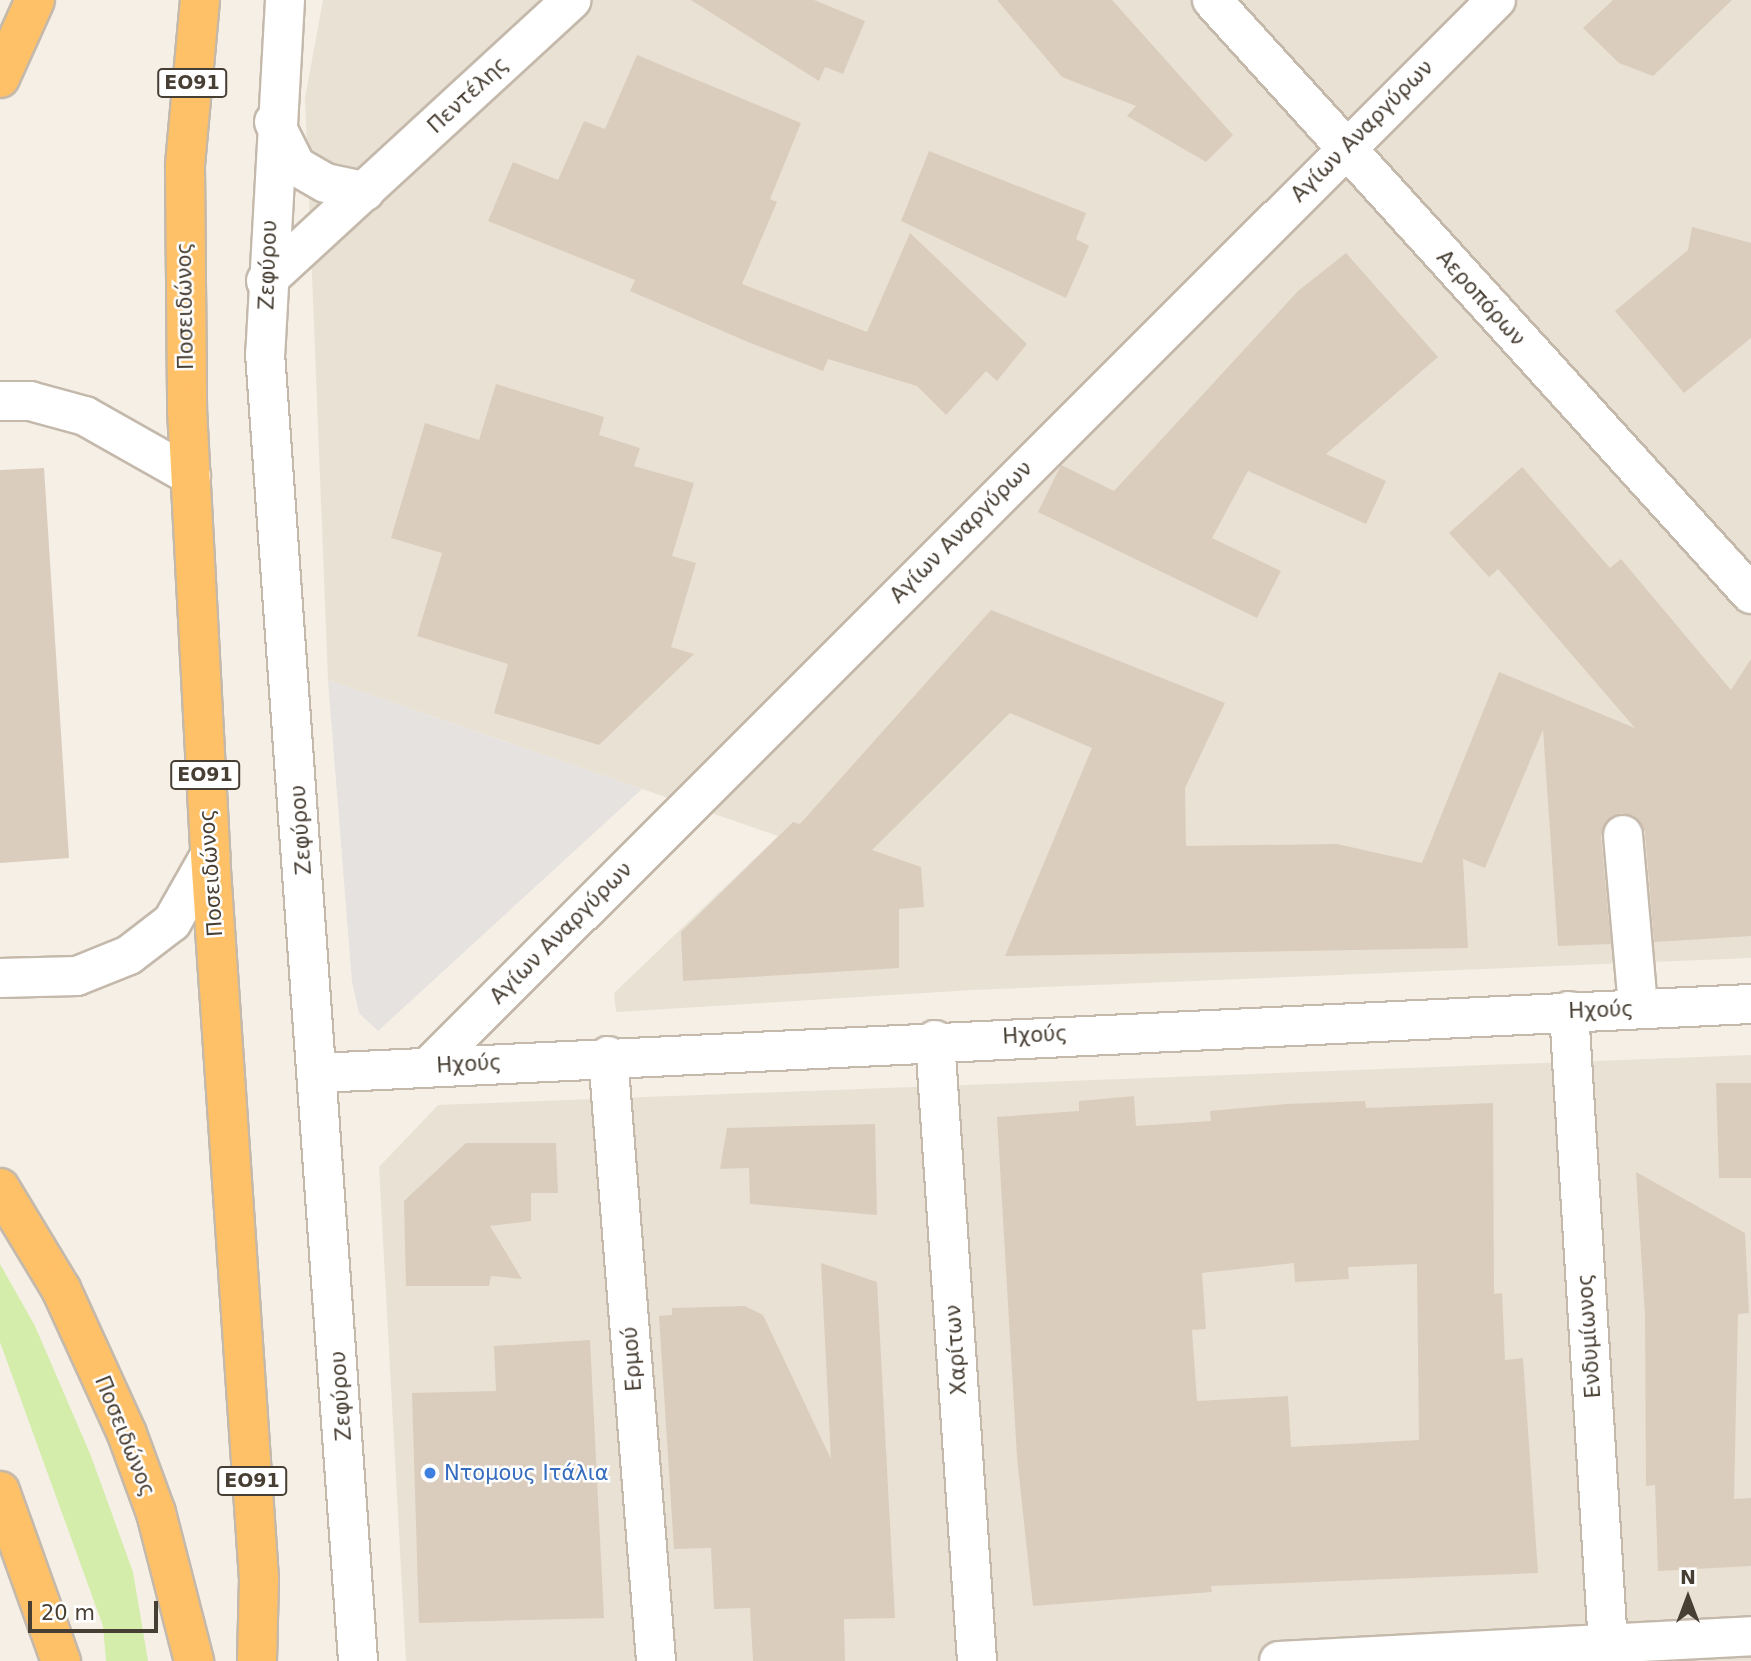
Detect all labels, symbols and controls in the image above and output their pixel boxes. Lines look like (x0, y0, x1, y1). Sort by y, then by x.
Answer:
street label: Πεντέλης (422, 51, 514, 139)
street label: Αγίων Αναργύρων (1286, 55, 1438, 207)
road number: ΕΟ91 (157, 68, 227, 99)
street label: Ζεφύρου (254, 220, 282, 310)
street label: Ποσειδώνος (171, 242, 199, 370)
street label: Αεροπόρων (1431, 245, 1531, 351)
street label: Αγίων Αναργύρων (885, 456, 1037, 608)
road number: ΕΟ91 (170, 760, 240, 790)
street label: Ζεφύρου (285, 784, 317, 876)
street label: Ποσειδώνος (194, 808, 228, 938)
street label: Αγίων Αναργύρων (485, 857, 637, 1009)
street label: Ηχούς (1568, 996, 1634, 1024)
street label: Ηχούς (1002, 1021, 1068, 1049)
street label: Ηχούς (436, 1050, 502, 1078)
street label: Ενδυμίωνος (1572, 1273, 1606, 1399)
street label: Χαρίτων (940, 1304, 972, 1396)
street label: Ερμού (617, 1326, 647, 1392)
street label: Ζεφύρου (325, 1350, 357, 1442)
street label: Ποσειδώνος (89, 1372, 161, 1500)
place label: Ντομους Ιτάλια (444, 1460, 609, 1486)
marker: Ντομους Ιτάλια (422, 1465, 438, 1481)
road number: ΕΟ91 (217, 1466, 287, 1497)
north arrow (1653, 1563, 1723, 1633)
text: N (1680, 1566, 1696, 1588)
scale bar (32, 1588, 161, 1632)
text: 20 m (41, 1601, 95, 1625)

